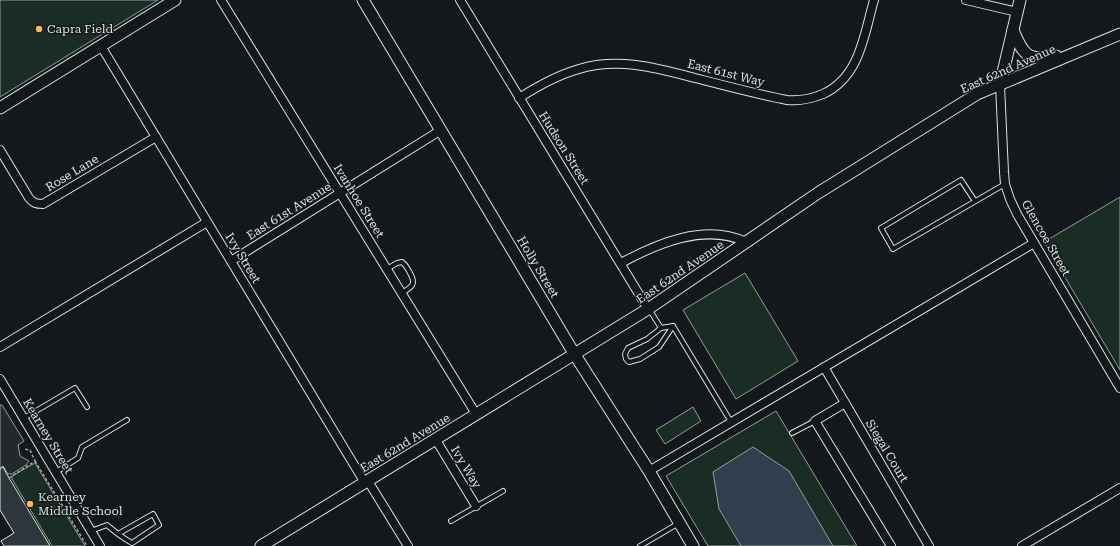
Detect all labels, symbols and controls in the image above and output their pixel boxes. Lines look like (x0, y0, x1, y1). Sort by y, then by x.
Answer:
place label: Capra Field (47, 22, 114, 36)
marker: Capra Field (34, 24, 44, 34)
street label: East 62nd Avenue (958, 42, 1058, 96)
street label: East 61st Way (686, 57, 767, 90)
street label: Hudson Street (536, 109, 592, 187)
street label: Rose Lane (43, 152, 101, 194)
street label: Ivanhoe Street (331, 162, 388, 241)
street label: East 61st Avenue (244, 179, 334, 243)
street label: Glencoe Street (1019, 198, 1074, 279)
street label: Ivy Street (223, 230, 264, 286)
street label: Holly Street (514, 234, 562, 301)
street label: East 62nd Avenue (634, 237, 727, 306)
street label: Kearney Street (20, 396, 76, 477)
street label: East 62nd Avenue (358, 410, 453, 475)
street label: Siegal Court (863, 417, 912, 485)
street label: Ivy Way (448, 443, 485, 491)
place label: Kearney Middle School (38, 490, 123, 518)
marker: Kearney Middle School (25, 499, 35, 509)

